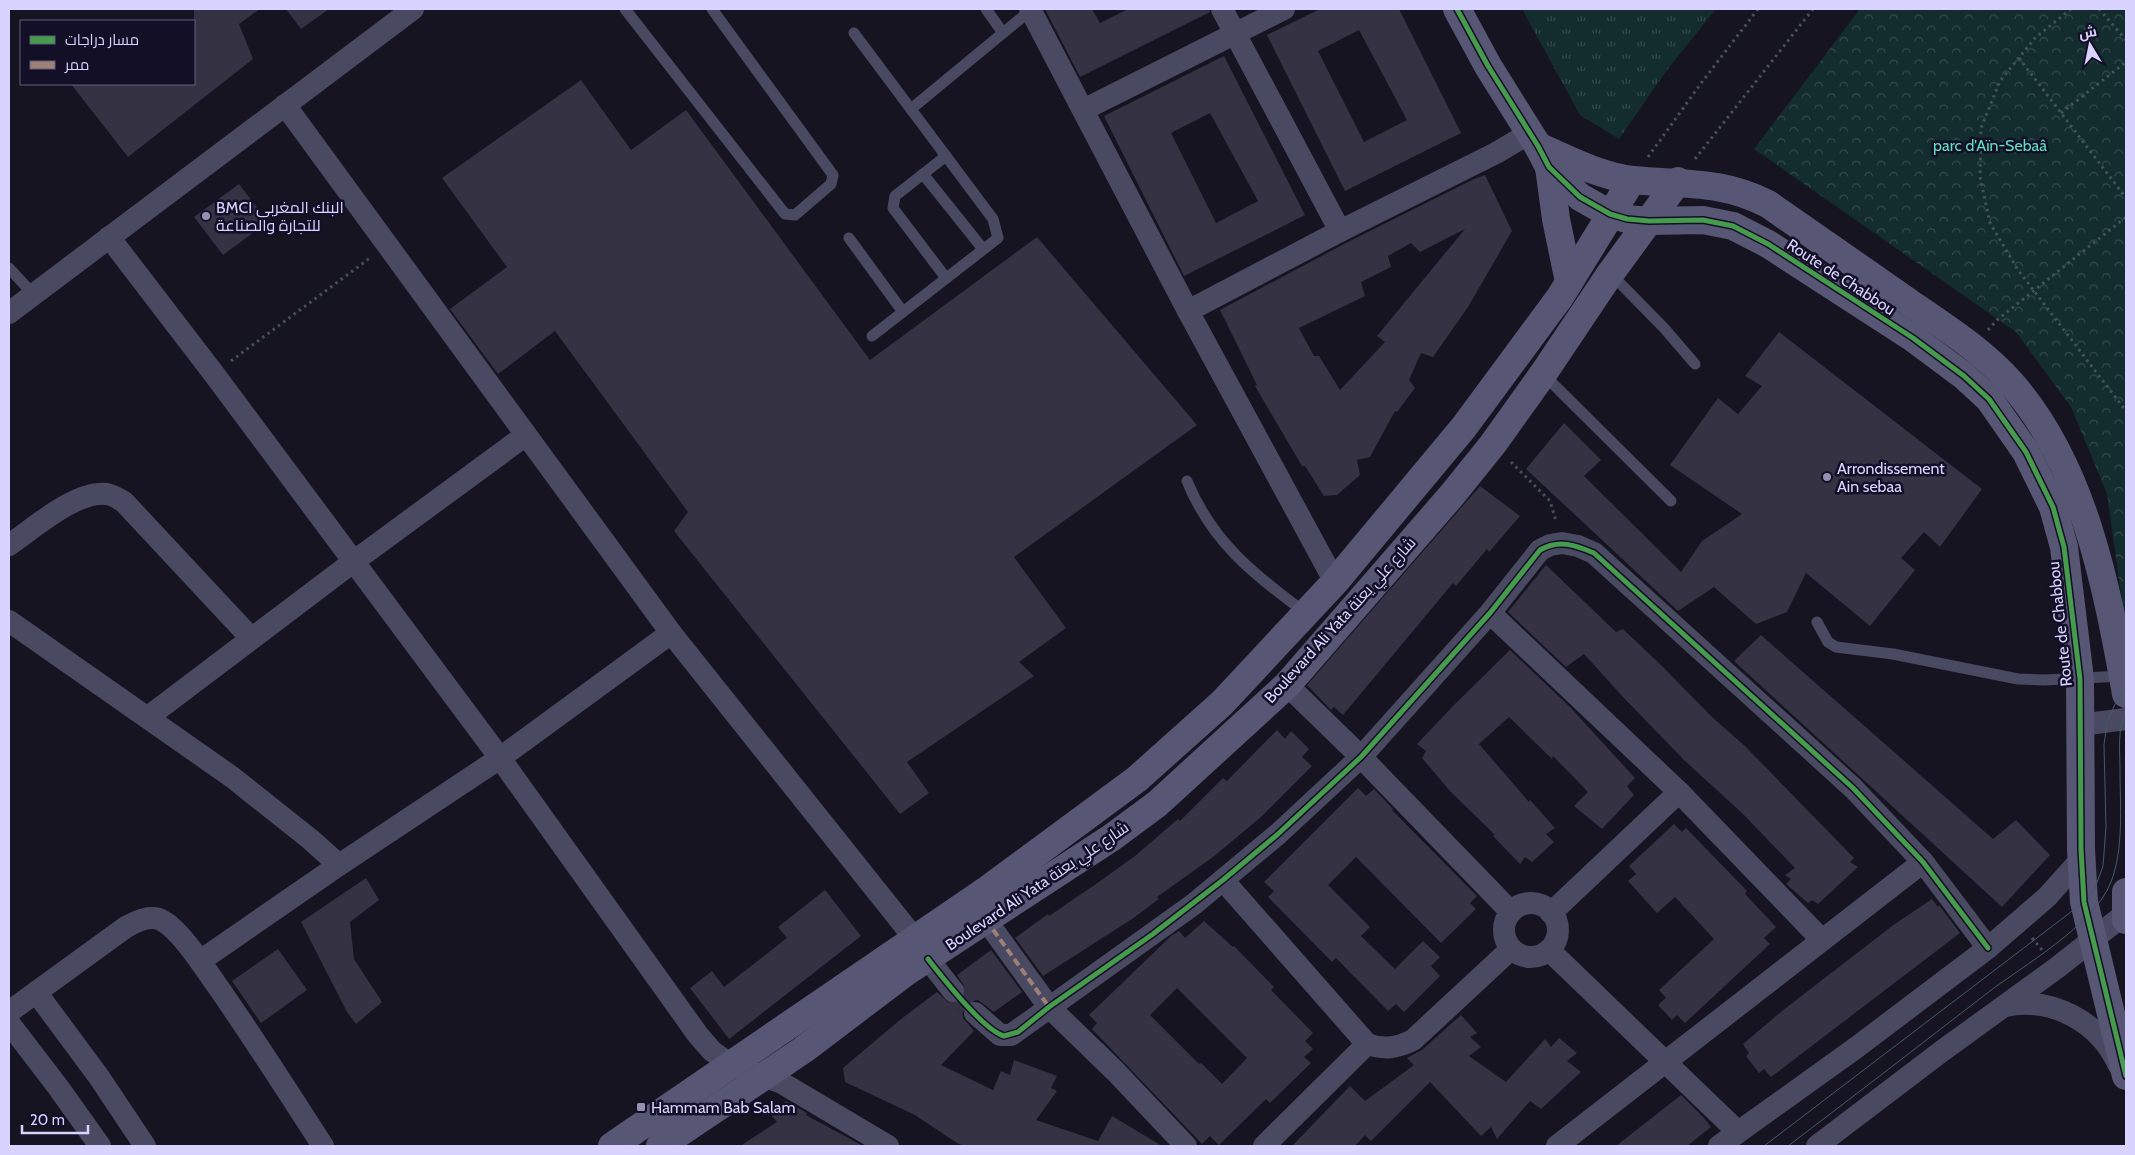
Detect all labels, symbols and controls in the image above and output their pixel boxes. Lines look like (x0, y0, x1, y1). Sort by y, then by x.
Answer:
legend (20, 20, 195, 85)
north arrow (2065, 20, 2115, 70)
text: ش (2077, 22, 2098, 43)
text: مسار دراجات (65, 31, 139, 49)
text: ممر (64, 56, 89, 74)
park label: parc d'Aïn-Sebaâ (1933, 136, 2047, 155)
place label: BMCI البنك المغربي للتجارة والصناعة (216, 198, 344, 235)
marker: BMCI البنك المغربي للتجارة والصناعة (200, 210, 212, 222)
street label: Route de Chabbou (1783, 235, 1899, 319)
place label: Arrondissement Ain sebaa (1837, 459, 1945, 496)
marker: Arrondissement Ain sebaa (1821, 471, 1833, 483)
street label: Boulevard Ali Yata شارع علي يعتة (1260, 533, 1423, 710)
street label: Route de Chabbou (2044, 561, 2076, 687)
street label: Boulevard Ali Yata شارع علي يعتة (942, 817, 1134, 958)
place label: Hammam Bab Salam (651, 1098, 795, 1117)
marker: Hammam Bab Salam (635, 1101, 647, 1113)
scale bar (22, 1102, 89, 1134)
text: 20 m (30, 1111, 65, 1129)

